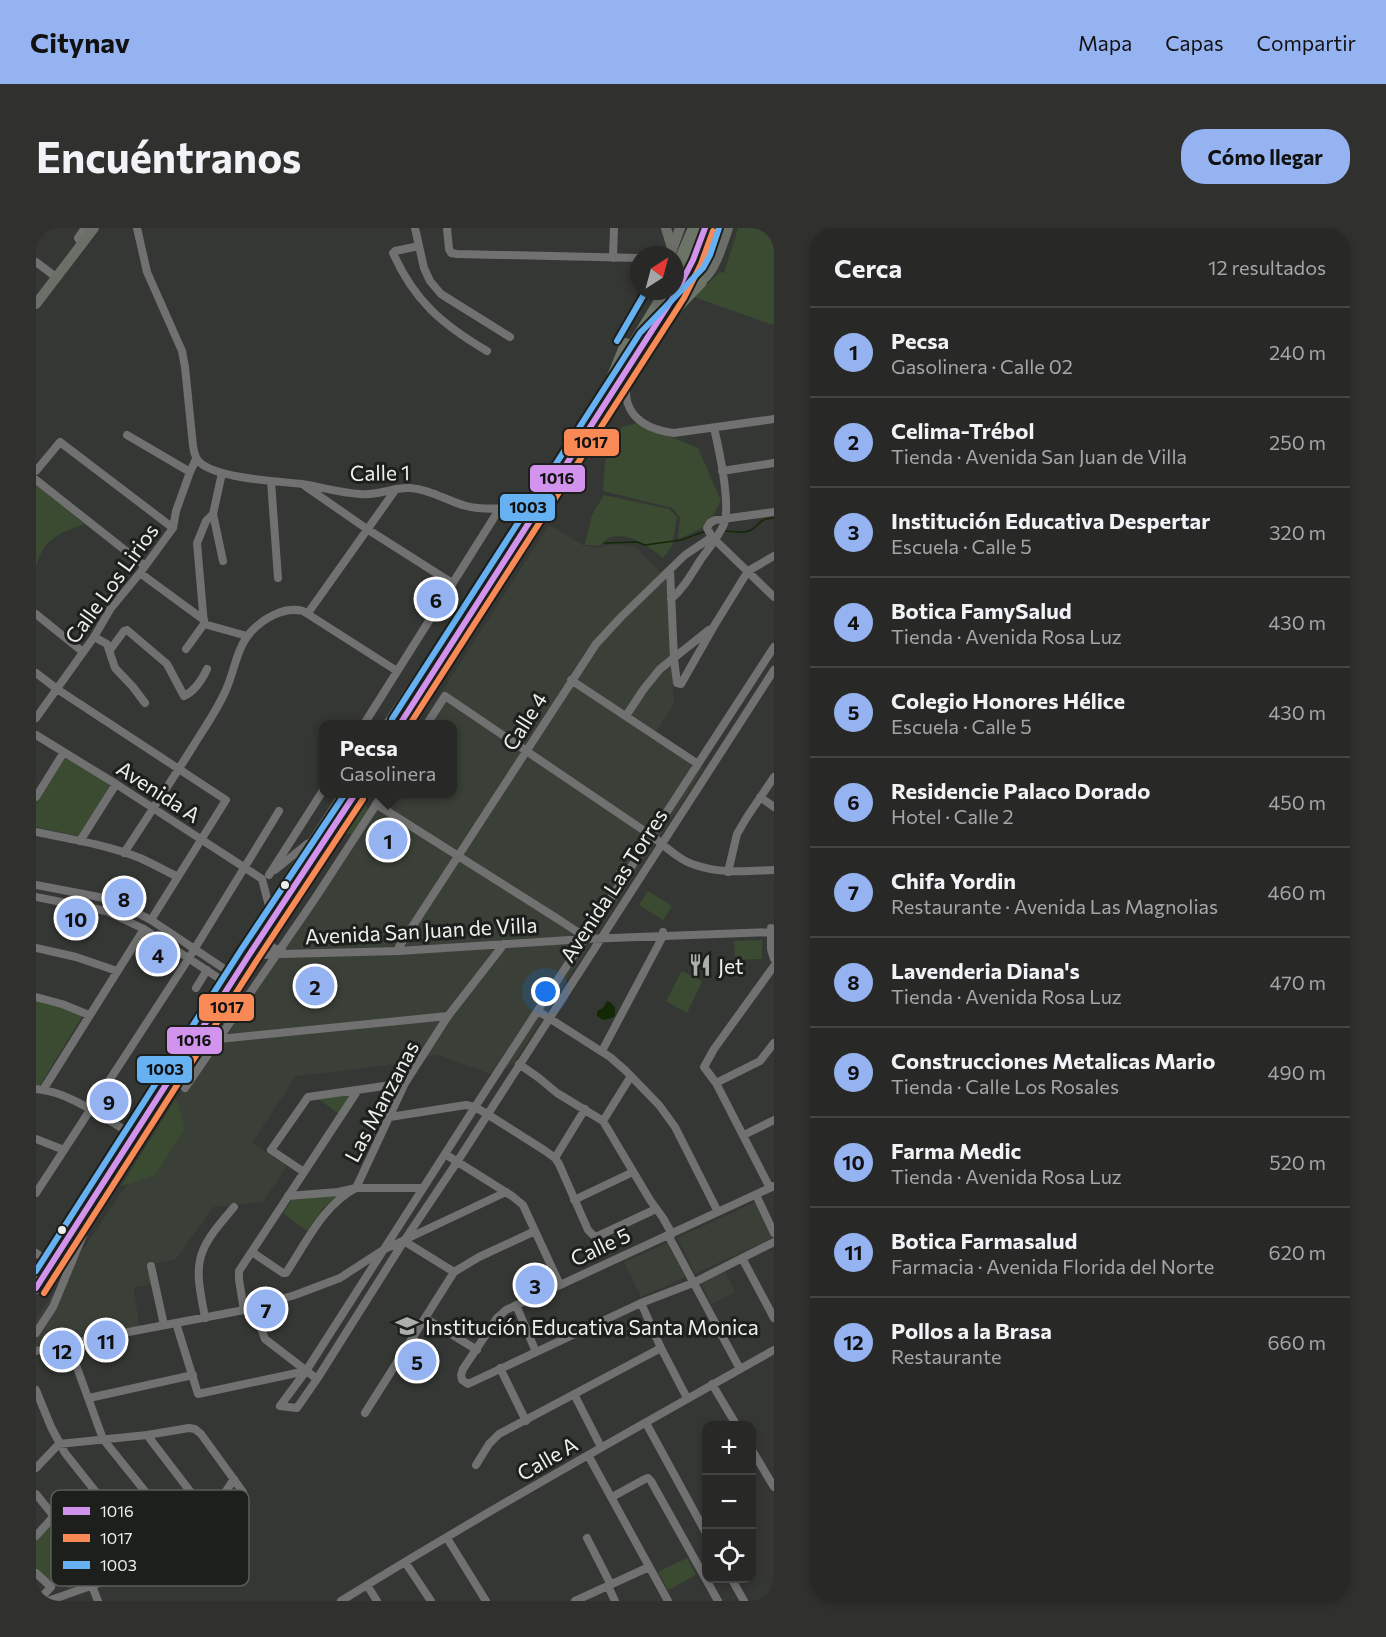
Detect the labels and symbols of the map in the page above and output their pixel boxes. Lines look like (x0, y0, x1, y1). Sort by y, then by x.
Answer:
north arrow (630, 246, 684, 300)
line badge: 1017 (563, 428, 620, 457)
text: 1017 (574, 432, 608, 451)
street label: Calle 1 (350, 459, 410, 485)
line badge: 1016 (529, 464, 586, 493)
text: 1016 (540, 468, 575, 487)
line badge: 1003 (499, 493, 556, 522)
text: 1003 (509, 497, 547, 516)
street label: Calle Los Lirios (59, 518, 163, 648)
pin: 6 (416, 576, 456, 622)
street label: Calle 4 (497, 687, 552, 755)
street label: Avenida A (113, 755, 205, 827)
street label: Avenida Las Torres (554, 804, 672, 966)
pin: 1 (368, 818, 408, 862)
pin: 8 (104, 876, 143, 920)
unlabelled marker (279, 879, 291, 891)
pin: 10 (56, 896, 96, 940)
street label: Avenida San Juan de Villa (304, 911, 538, 949)
pin: 4 (138, 932, 178, 976)
restaurant icon: Jet (687, 952, 713, 978)
place label: Jet (718, 953, 744, 978)
pin: 2 (296, 964, 334, 1008)
your location (531, 977, 560, 1006)
line badge: 1017 (198, 993, 255, 1022)
text: 1017 (210, 997, 244, 1016)
line badge: 1016 (166, 1026, 223, 1055)
text: 1016 (177, 1030, 212, 1049)
street label: Las Manzanas (339, 1036, 423, 1166)
line badge: 1003 (136, 1055, 193, 1084)
text: 1003 (146, 1059, 184, 1078)
pin: 9 (90, 1078, 128, 1124)
street label: Calle 5 (566, 1221, 634, 1271)
unlabelled marker (56, 1224, 68, 1236)
pin: 3 (516, 1262, 554, 1308)
pin: 7 (246, 1286, 286, 1332)
school or university icon: Institución Educativa Santa Monica (394, 1313, 420, 1339)
place label: Institución Educativa Santa Monica (425, 1314, 759, 1339)
pin: 11 (86, 1318, 126, 1362)
pin: 12 (42, 1328, 82, 1372)
pin: 5 (398, 1338, 436, 1384)
street label: Calle A (512, 1431, 582, 1485)
legend (51, 1490, 249, 1586)
text: 1016 (100, 1501, 134, 1520)
text: 1017 (100, 1528, 133, 1547)
text: 1003 (100, 1555, 137, 1574)

